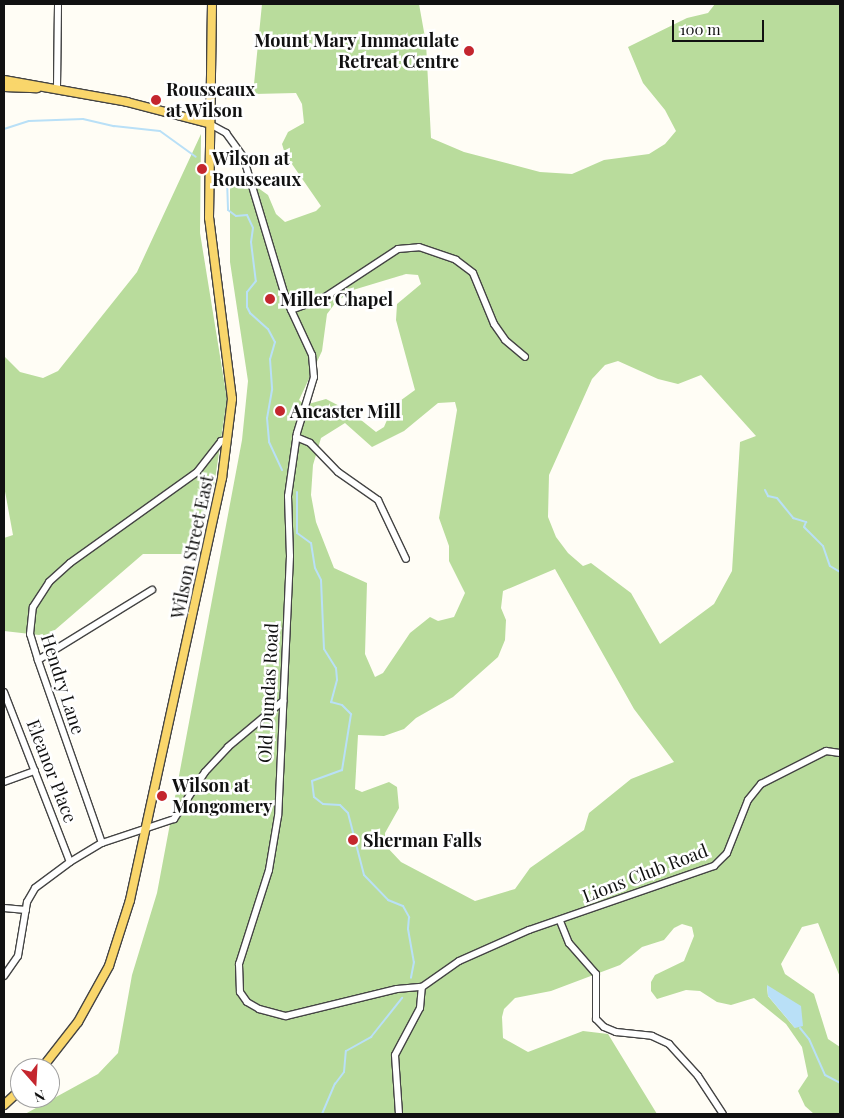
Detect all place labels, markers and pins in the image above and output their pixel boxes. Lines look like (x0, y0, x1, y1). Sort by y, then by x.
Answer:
place label: Mount Mary Immaculate Retreat Centre (253, 30, 459, 72)
marker: Mount Mary Immaculate Retreat Centre (463, 45, 475, 57)
place label: Rousseaux at Wilson (166, 79, 255, 122)
marker: Rousseaux at Wilson (150, 94, 162, 106)
place label: Wilson at Rousseaux (212, 148, 301, 190)
marker: Wilson at Rousseaux (196, 163, 208, 175)
place label: Miller Chapel (280, 288, 393, 310)
marker: Miller Chapel (264, 293, 276, 305)
place label: Ancaster Mill (290, 400, 401, 422)
marker: Ancaster Mill (274, 405, 286, 417)
place label: Wilson at Mongomery (172, 775, 272, 818)
marker: Wilson at Mongomery (156, 790, 168, 802)
place label: Sherman Falls (363, 829, 482, 851)
marker: Sherman Falls (347, 834, 359, 846)

